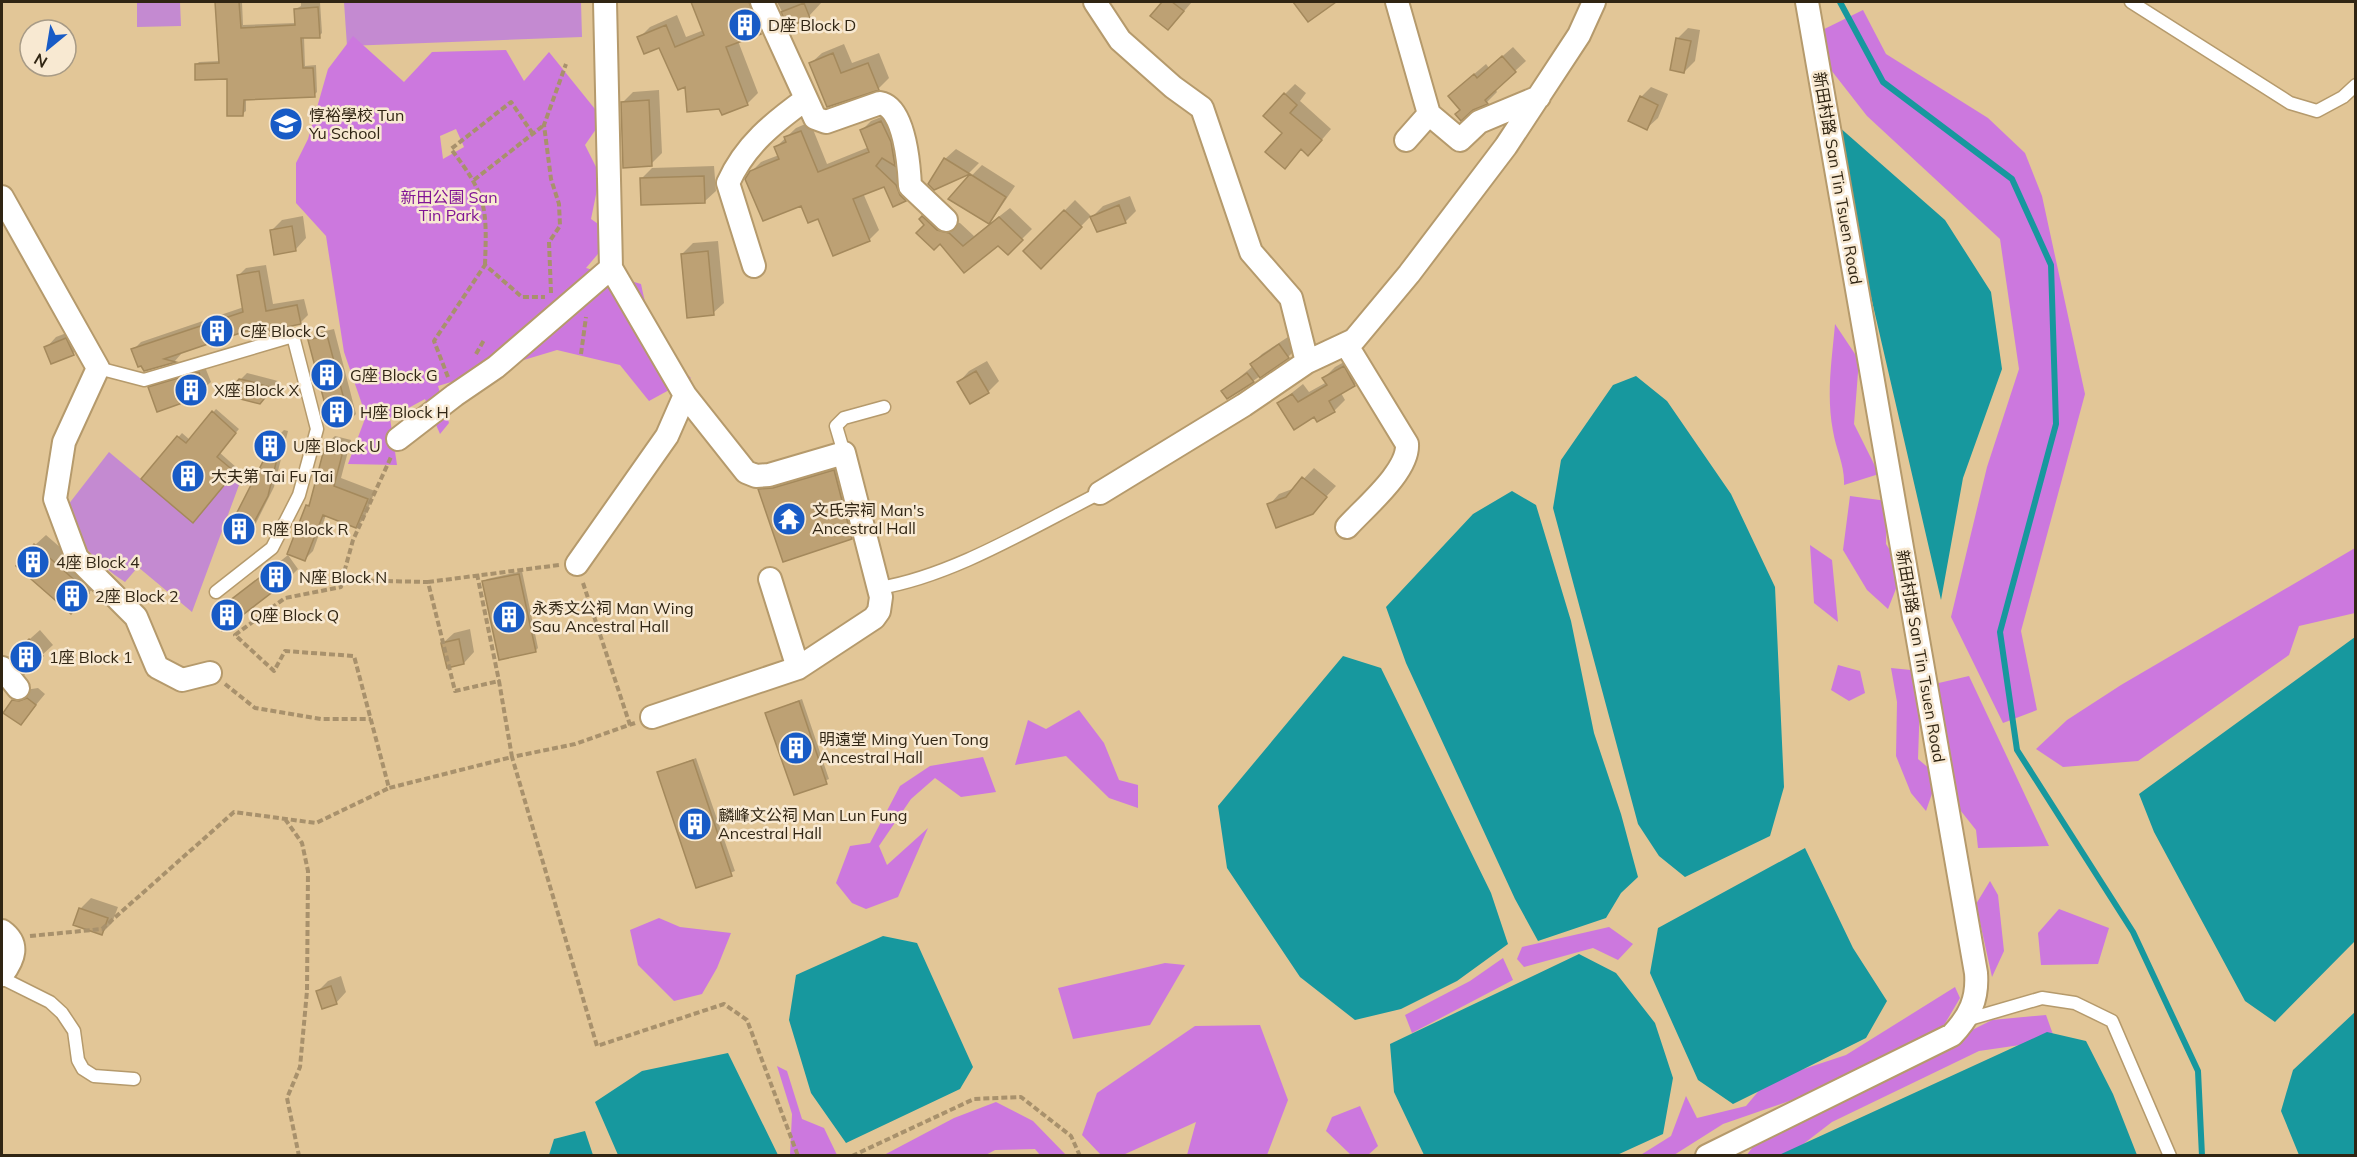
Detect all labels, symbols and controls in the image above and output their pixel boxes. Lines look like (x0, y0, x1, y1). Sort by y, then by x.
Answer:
building icon: D座 Block D (727, 7, 763, 43)
place label: D座 Block D (768, 15, 856, 35)
north arrow (18, 18, 78, 78)
text: N (30, 49, 51, 73)
street label: 新田村路 San Tin Tsuen Road (1809, 70, 1867, 286)
place label: 惇裕學校 Tun Yu School (308, 105, 404, 143)
school or university icon: 惇裕學校 Tun Yu School (268, 106, 304, 142)
park label: 新田公園 San Tin Park (400, 187, 498, 225)
building icon: C座 Block C (199, 313, 235, 349)
place label: C座 Block C (240, 321, 326, 341)
building icon: G座 Block G (309, 357, 345, 393)
place label: G座 Block G (350, 365, 438, 385)
building icon: X座 Block X (173, 372, 209, 408)
place label: X座 Block X (214, 380, 300, 400)
building icon: H座 Block H (319, 394, 355, 430)
place label: H座 Block H (360, 402, 449, 422)
building icon: U座 Block U (252, 428, 288, 464)
place label: U座 Block U (293, 436, 381, 456)
building icon: 大夫第 Tai Fu Tai (170, 458, 206, 494)
place label: 大夫第 Tai Fu Tai (211, 466, 333, 486)
place label: 文氏宗祠 Man's Ancestral Hall (812, 500, 924, 538)
temple icon: 文氏宗祠 Man's Ancestral Hall (771, 501, 807, 537)
building icon: R座 Block R (221, 511, 257, 547)
place label: R座 Block R (262, 519, 348, 539)
building icon: 4座 Block 4 (15, 544, 51, 580)
street label: 新田村路 San Tin Tsuen Road (1892, 548, 1950, 764)
place label: 4座 Block 4 (56, 552, 140, 572)
building icon: N座 Block N (258, 559, 294, 595)
place label: N座 Block N (299, 567, 387, 587)
building icon: 2座 Block 2 (54, 578, 90, 614)
place label: 2座 Block 2 (95, 586, 179, 606)
building icon: Q座 Block Q (209, 597, 245, 633)
place label: 永秀文公祠 Man Wing Sau Ancestral Hall (532, 598, 694, 636)
building icon: 永秀文公祠 Man Wing Sau Ancestral Hall (491, 599, 527, 635)
place label: Q座 Block Q (250, 605, 339, 625)
building icon: 1座 Block 1 (8, 639, 44, 675)
place label: 1座 Block 1 (49, 647, 133, 667)
place label: 明遠堂 Ming Yuen Tong Ancestral Hall (819, 729, 989, 767)
building icon: 明遠堂 Ming Yuen Tong Ancestral Hall (778, 730, 814, 766)
place label: 麟峰文公祠 Man Lun Fung Ancestral Hall (718, 805, 907, 843)
building icon: 麟峰文公祠 Man Lun Fung Ancestral Hall (677, 806, 713, 842)

